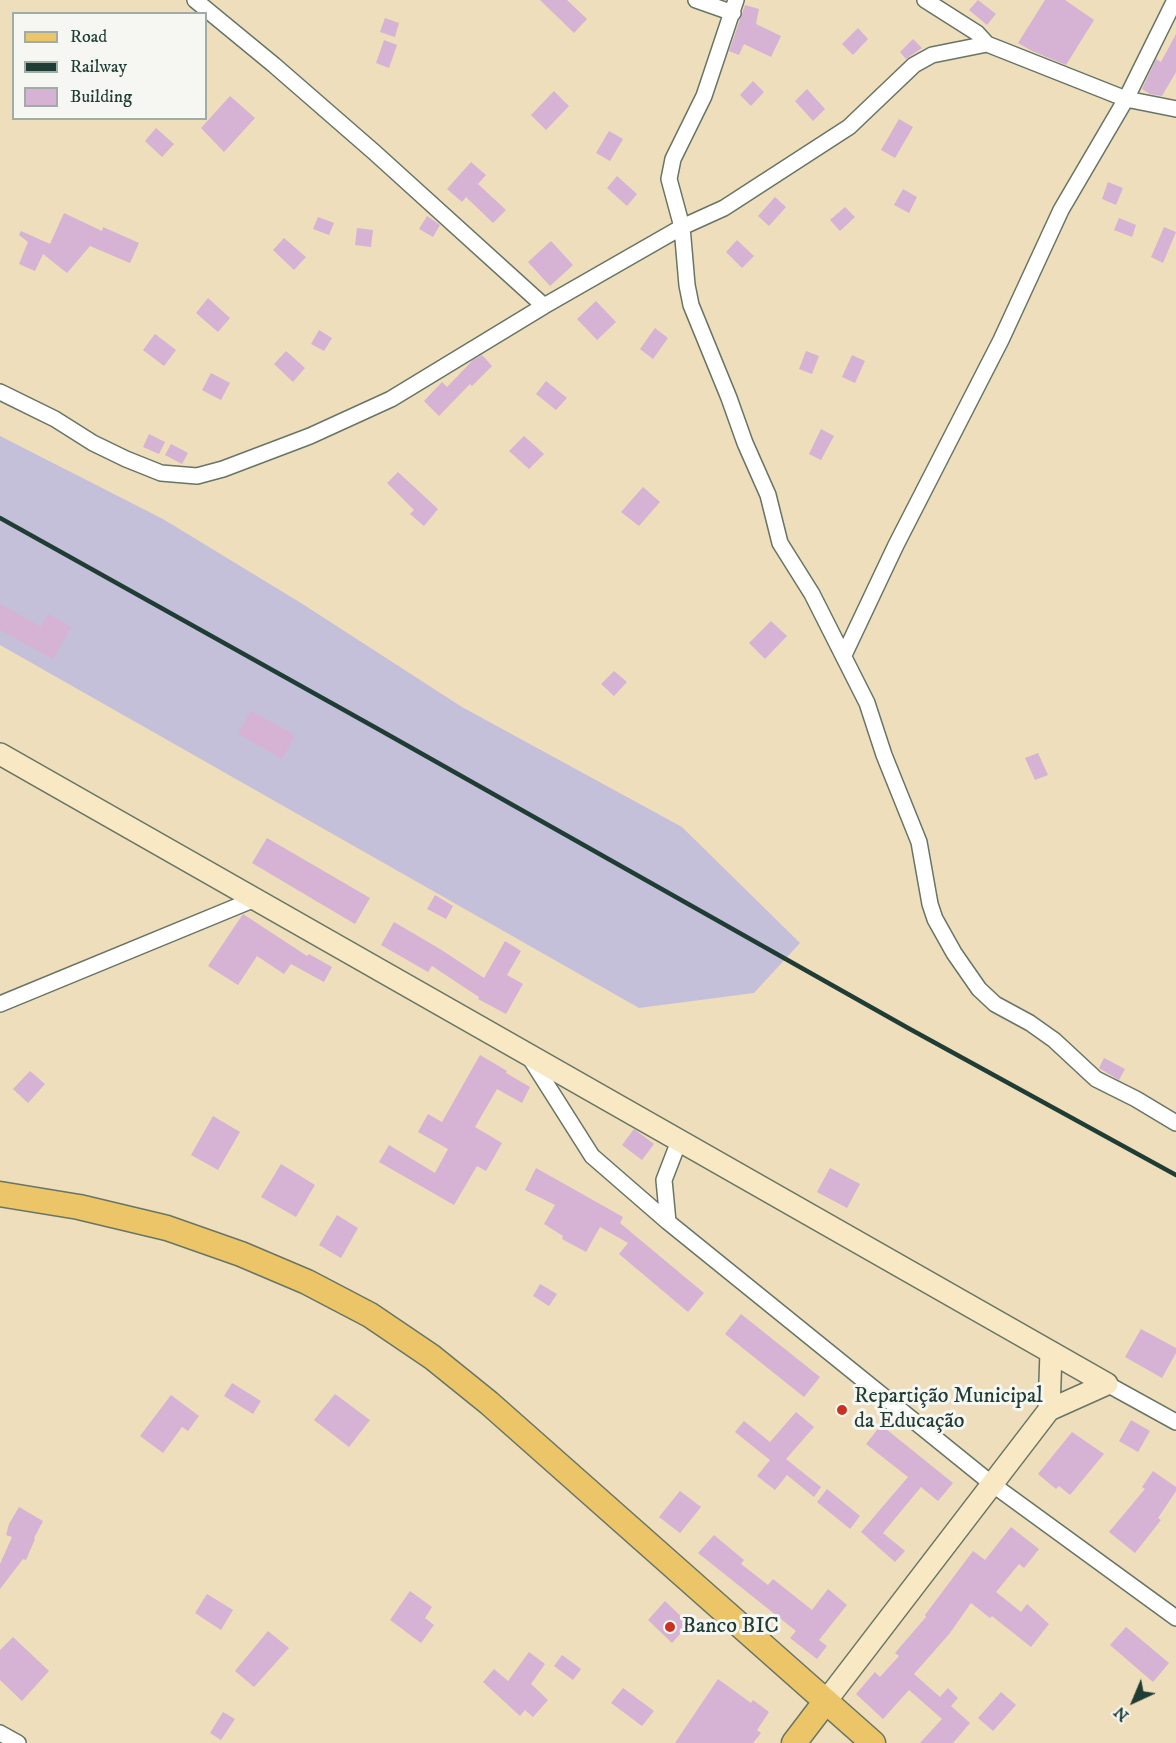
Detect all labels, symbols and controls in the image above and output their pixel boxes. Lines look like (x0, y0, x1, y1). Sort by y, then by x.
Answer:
legend (12, 12, 207, 120)
text: Road (70, 26, 107, 48)
text: Railway (70, 56, 127, 78)
text: Building (70, 86, 132, 108)
place label: Repartição Municipal da Educação (854, 1384, 1043, 1436)
marker: Repartição Municipal da Educação (835, 1403, 849, 1417)
place label: Banco BIC (682, 1614, 779, 1640)
marker: Banco BIC (663, 1620, 677, 1634)
north arrow (1104, 1671, 1164, 1731)
text: N (1110, 1702, 1133, 1726)

